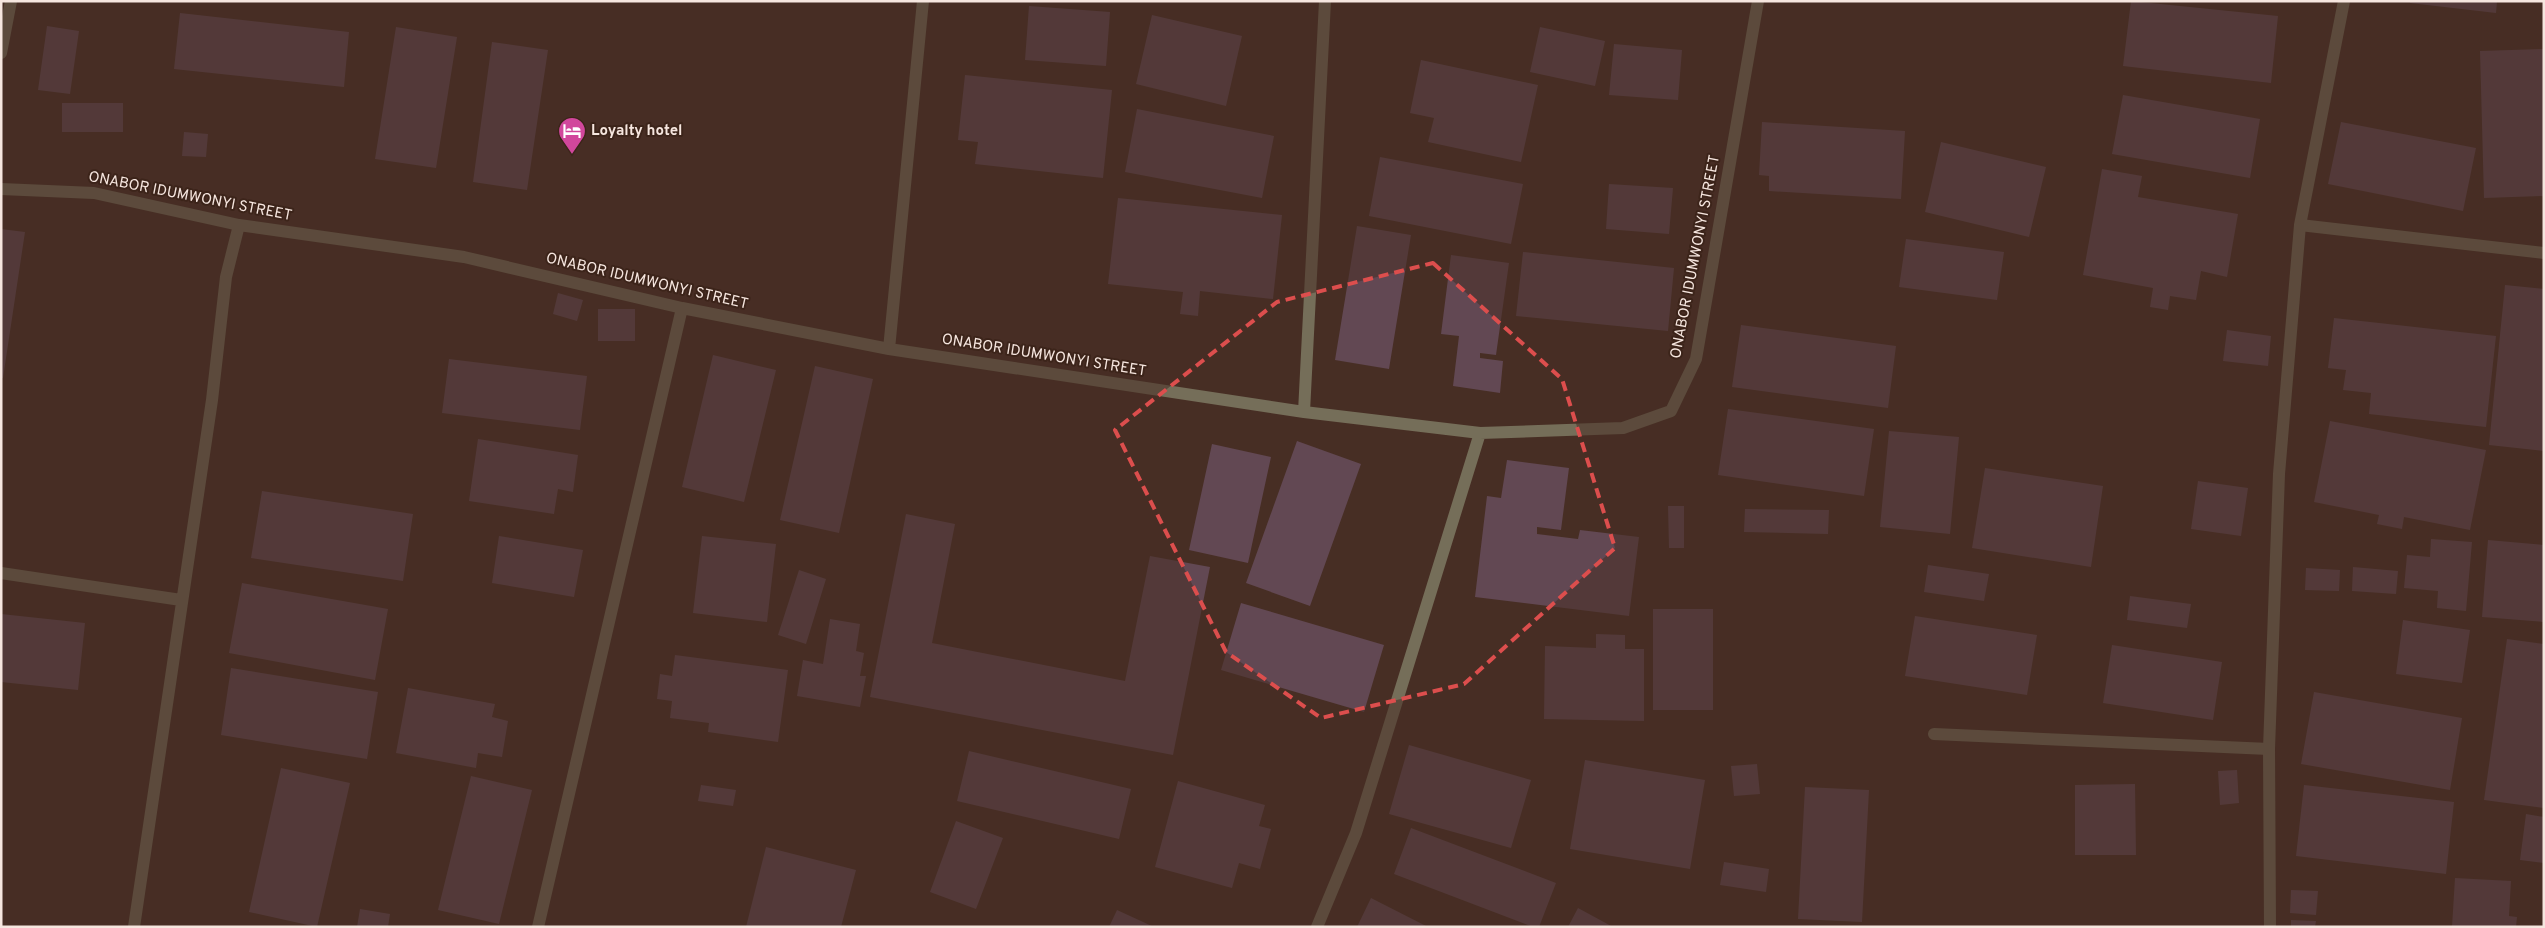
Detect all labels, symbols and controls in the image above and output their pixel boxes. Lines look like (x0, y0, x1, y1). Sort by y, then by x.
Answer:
hotel icon: Loyalty hotel (557, 116, 587, 155)
place label: Loyalty hotel (591, 122, 682, 141)
street label: ONABOR IDUMWONYI STREET (1667, 154, 1725, 360)
street label: ONABOR IDUMWONYI STREET (87, 168, 293, 226)
street label: ONABOR IDUMWONYI STREET (544, 249, 750, 315)
street label: ONABOR IDUMWONYI STREET (940, 330, 1148, 382)

